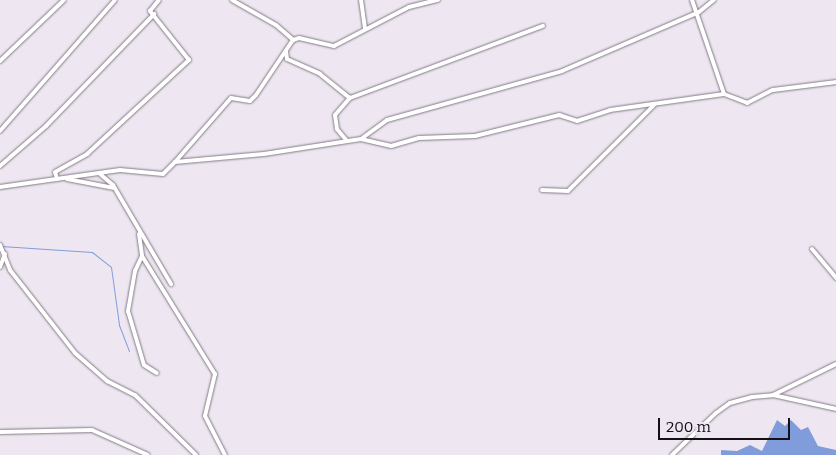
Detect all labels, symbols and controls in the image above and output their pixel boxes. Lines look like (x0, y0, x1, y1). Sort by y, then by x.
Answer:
scale bar (661, 408, 794, 440)
text: 200 m (666, 418, 711, 436)

